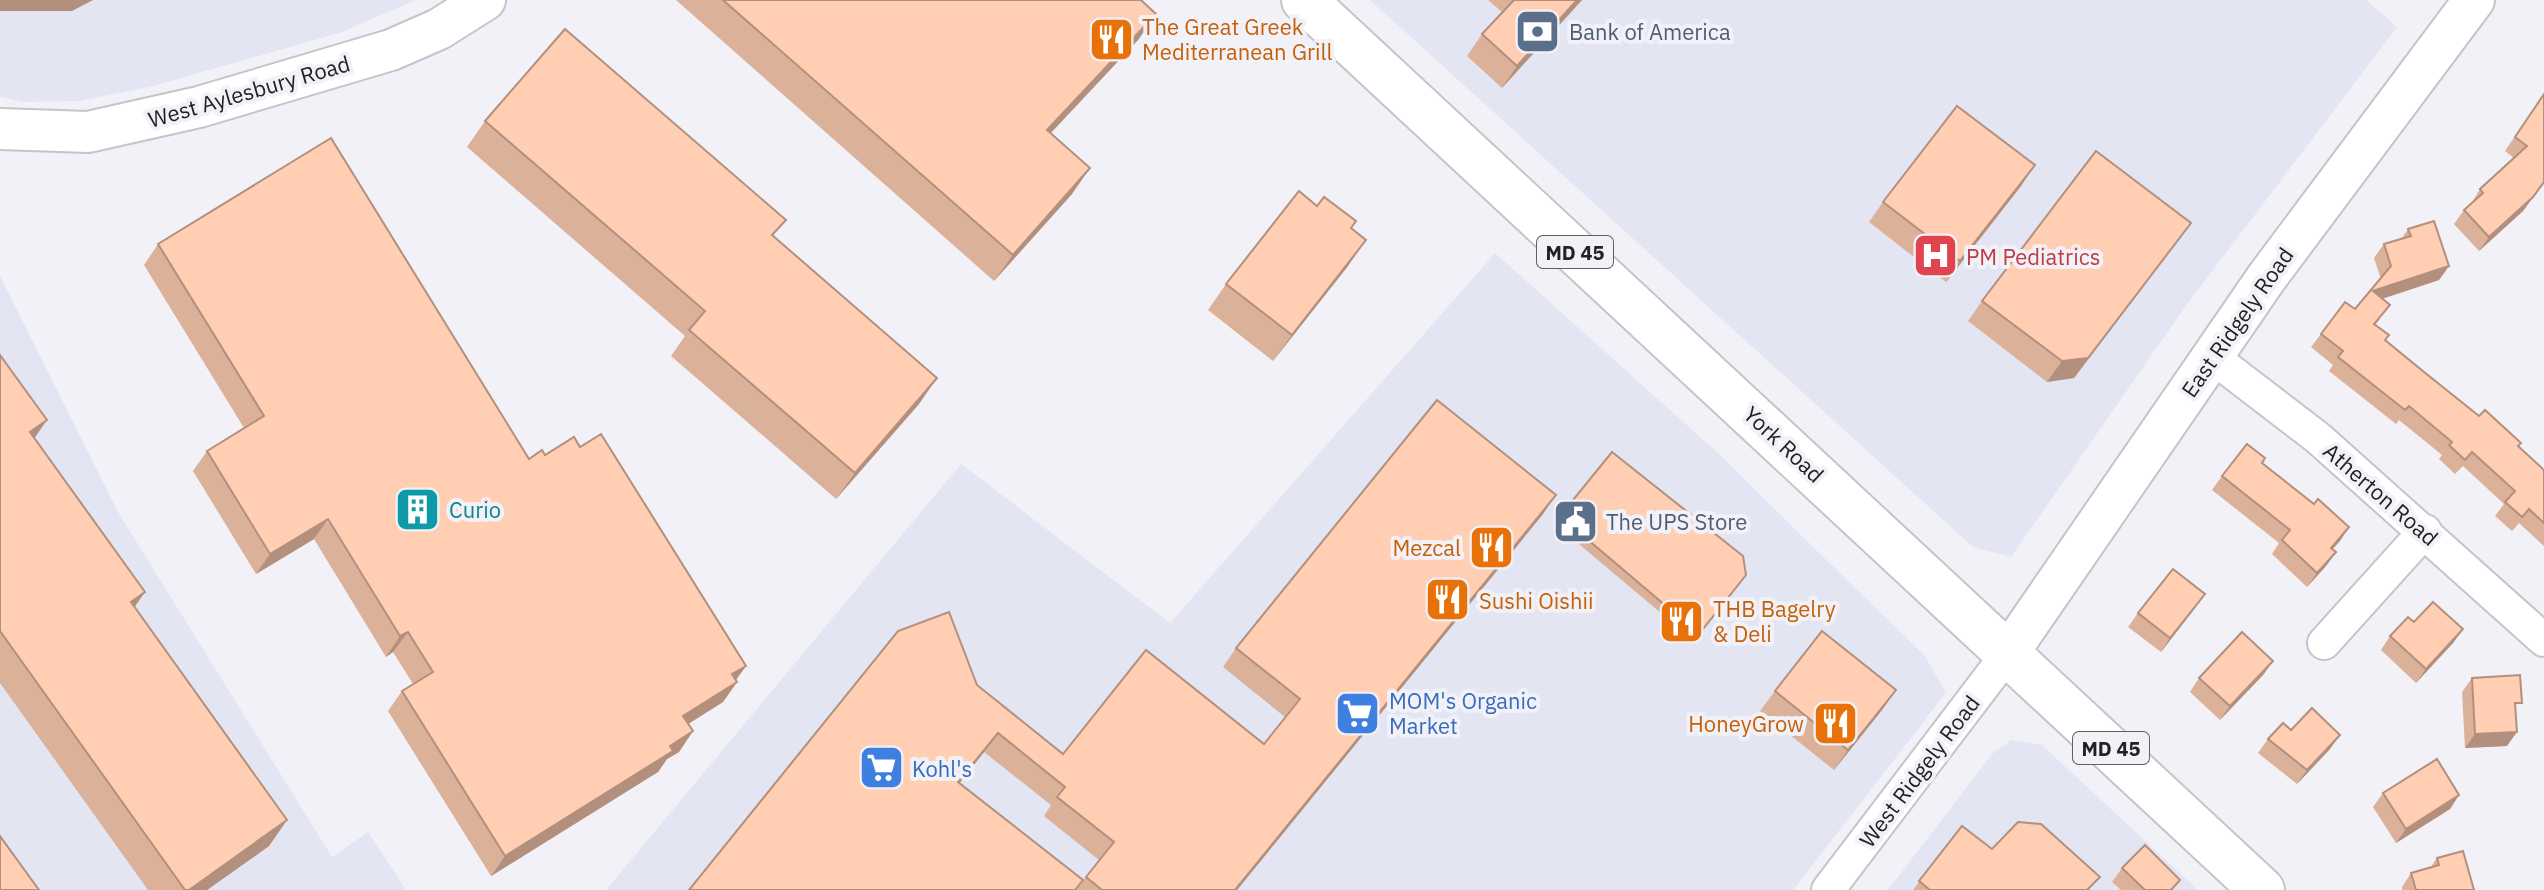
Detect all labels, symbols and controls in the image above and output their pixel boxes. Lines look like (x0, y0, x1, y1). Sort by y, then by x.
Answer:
bank icon: Bank of America (1514, 7, 1562, 55)
place label: The Great Greek Mediterranean Grill (1142, 12, 1332, 66)
restaurant icon: The Great Greek Mediterranean Grill (1087, 15, 1135, 63)
place label: Bank of America (1569, 17, 1731, 46)
street label: West Aylesbury Road (145, 48, 353, 134)
hospital icon: PM Pediatrics (1911, 232, 1959, 280)
road number: MD 45 (1537, 236, 1613, 268)
street label: East Ridgely Road (2175, 241, 2299, 403)
place label: PM Pediatrics (1966, 242, 2100, 271)
street label: York Road (1738, 399, 1830, 489)
street label: Atherton Road (2318, 436, 2444, 552)
building icon: Curio (394, 485, 442, 533)
place label: Curio (449, 495, 501, 524)
public building icon: The UPS Store (1551, 497, 1599, 545)
place label: The UPS Store (1606, 507, 1747, 536)
restaurant icon: Mezcal (1468, 523, 1516, 571)
place label: Mezcal (1392, 533, 1461, 562)
restaurant icon: Sushi Oishii (1424, 576, 1472, 624)
place label: Sushi Oishii (1479, 586, 1593, 615)
place label: THB Bagelry & Deli (1713, 594, 1836, 648)
restaurant icon: THB Bagelry & Deli (1658, 597, 1706, 645)
place label: MOM's Organic Market (1389, 686, 1537, 740)
supermarket icon: MOM's Organic Market (1334, 689, 1382, 737)
street label: West Ridgely Road (1852, 689, 1986, 853)
restaurant icon: HoneyGrow (1811, 699, 1859, 747)
place label: HoneyGrow (1688, 709, 1804, 738)
road number: MD 45 (2073, 732, 2149, 764)
supermarket icon: Kohl's (857, 744, 905, 792)
place label: Kohl's (912, 754, 972, 783)

